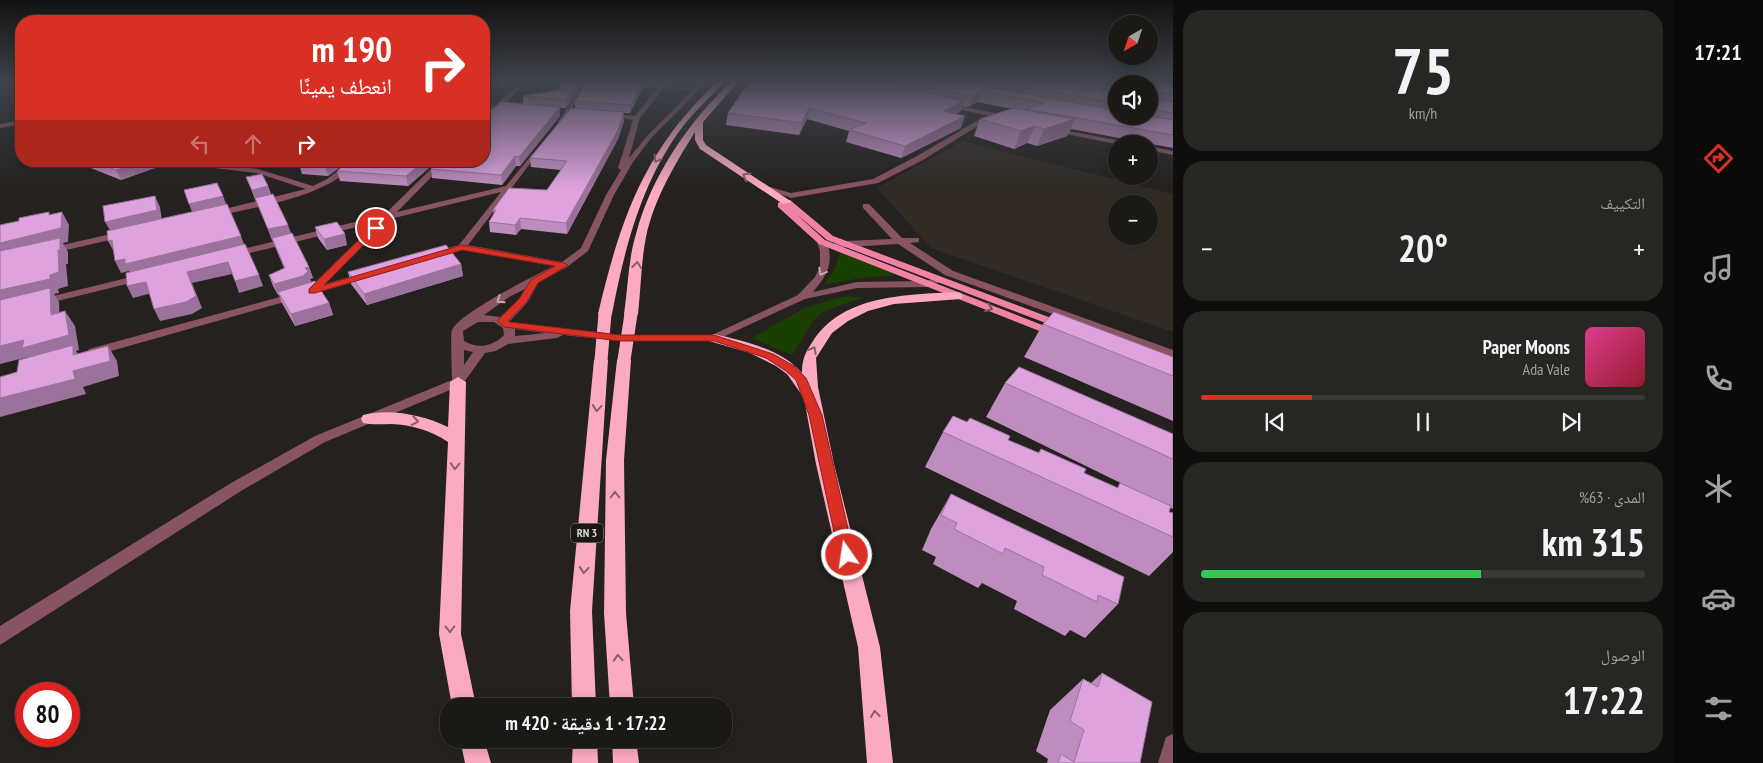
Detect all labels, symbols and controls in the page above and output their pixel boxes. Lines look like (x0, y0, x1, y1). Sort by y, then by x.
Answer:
north arrow (1108, 15, 1158, 65)
map controls (1108, 15, 1158, 245)
text: 190 m (311, 26, 392, 72)
text: 75 (1392, 28, 1454, 112)
icon: right (410, 35, 475, 100)
text: 17:21 (1694, 38, 1742, 66)
text: انعطف يمينًا (299, 72, 392, 100)
button: sound (1108, 75, 1158, 125)
text: km/h (1409, 103, 1437, 123)
icon: left (186, 130, 214, 158)
icon: ahead (239, 130, 267, 158)
icon: right (292, 130, 320, 158)
button: + (1108, 135, 1158, 185)
icon: directions (1701, 141, 1736, 176)
one-way arrow (653, 154, 663, 163)
one-way arrow (743, 172, 752, 182)
text: التكييف (1600, 193, 1645, 213)
button: − (1108, 195, 1158, 245)
pin (355, 207, 397, 249)
icon: arrive (362, 214, 390, 242)
text: 20° (1398, 223, 1448, 272)
text: − (1201, 230, 1213, 267)
text: + (1633, 230, 1645, 267)
icon: music (1701, 251, 1736, 286)
one-way arrow (631, 261, 642, 269)
one-way arrow (818, 266, 828, 275)
one-way arrow (496, 293, 505, 303)
one-way arrow (984, 302, 993, 312)
text: Paper Moons (1483, 335, 1570, 359)
one-way arrow (807, 346, 817, 355)
text: Ada Vale (1523, 359, 1570, 379)
icon: phone (1701, 361, 1736, 396)
one-way arrow (592, 404, 603, 412)
icon: previous (1261, 408, 1289, 436)
icon: pause (1409, 408, 1437, 436)
icon: next (1557, 408, 1585, 436)
one-way arrow (410, 415, 419, 425)
one-way arrow (450, 462, 460, 470)
icon: climate (1701, 471, 1736, 506)
text: المدى · 63% (1579, 487, 1645, 507)
one-way arrow (610, 491, 620, 498)
text: 315 km (1542, 517, 1645, 566)
road number: RN 3 (571, 524, 603, 542)
position arrow (820, 528, 872, 580)
one-way arrow (579, 566, 590, 574)
icon: car (1701, 581, 1736, 616)
one-way arrow (445, 625, 455, 633)
text: الوصول (1601, 645, 1645, 665)
one-way arrow (613, 653, 624, 661)
text: 17:22 (1563, 675, 1645, 724)
speed limit sign: 80 (15, 682, 80, 747)
icon: filters (1701, 691, 1736, 726)
one-way arrow (870, 710, 881, 718)
text: 17:22 · 1 دقيقة · 420 m (505, 711, 667, 735)

